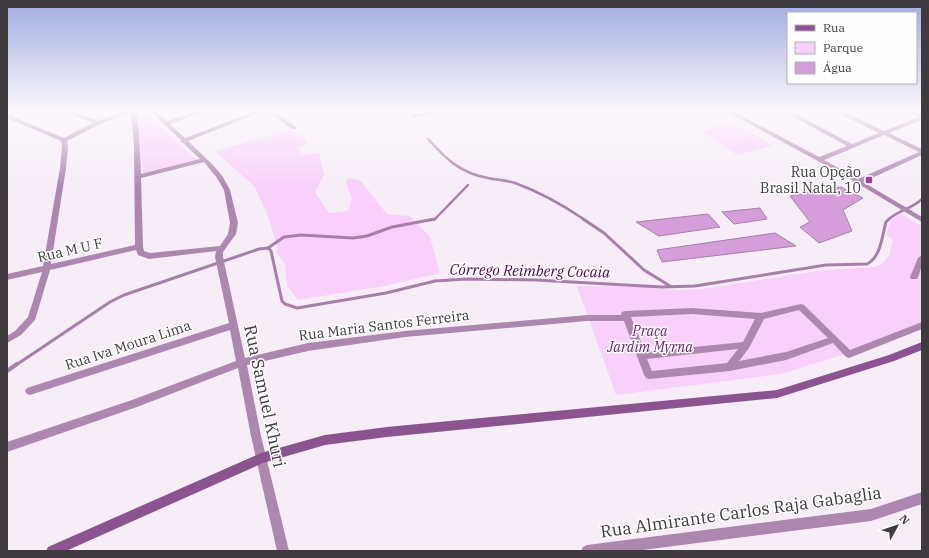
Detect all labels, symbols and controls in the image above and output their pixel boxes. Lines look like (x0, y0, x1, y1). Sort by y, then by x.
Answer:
legend (787, 12, 917, 84)
text: Rua (823, 20, 845, 35)
text: Parque (823, 40, 863, 55)
text: Água (823, 60, 852, 75)
place label: Rua Opção Brasil Natal, 10 (760, 163, 861, 197)
marker: Rua Opção Brasil Natal, 10 (864, 175, 874, 185)
street label: Rua M U F (36, 234, 104, 266)
water label: Córrego Reimberg Cocaia (450, 260, 611, 281)
street label: Rua Maria Santos Ferreira (298, 306, 471, 344)
street label: Rua Iva Moura Lima (63, 316, 194, 374)
park label: Praça Jardim Myrna (606, 322, 693, 356)
street label: Rua Samuel Khuri (239, 323, 291, 469)
street label: Rua Almirante Carlos Raja Gabaglia (599, 481, 883, 543)
north arrow (877, 506, 917, 546)
text: N (897, 512, 913, 528)

